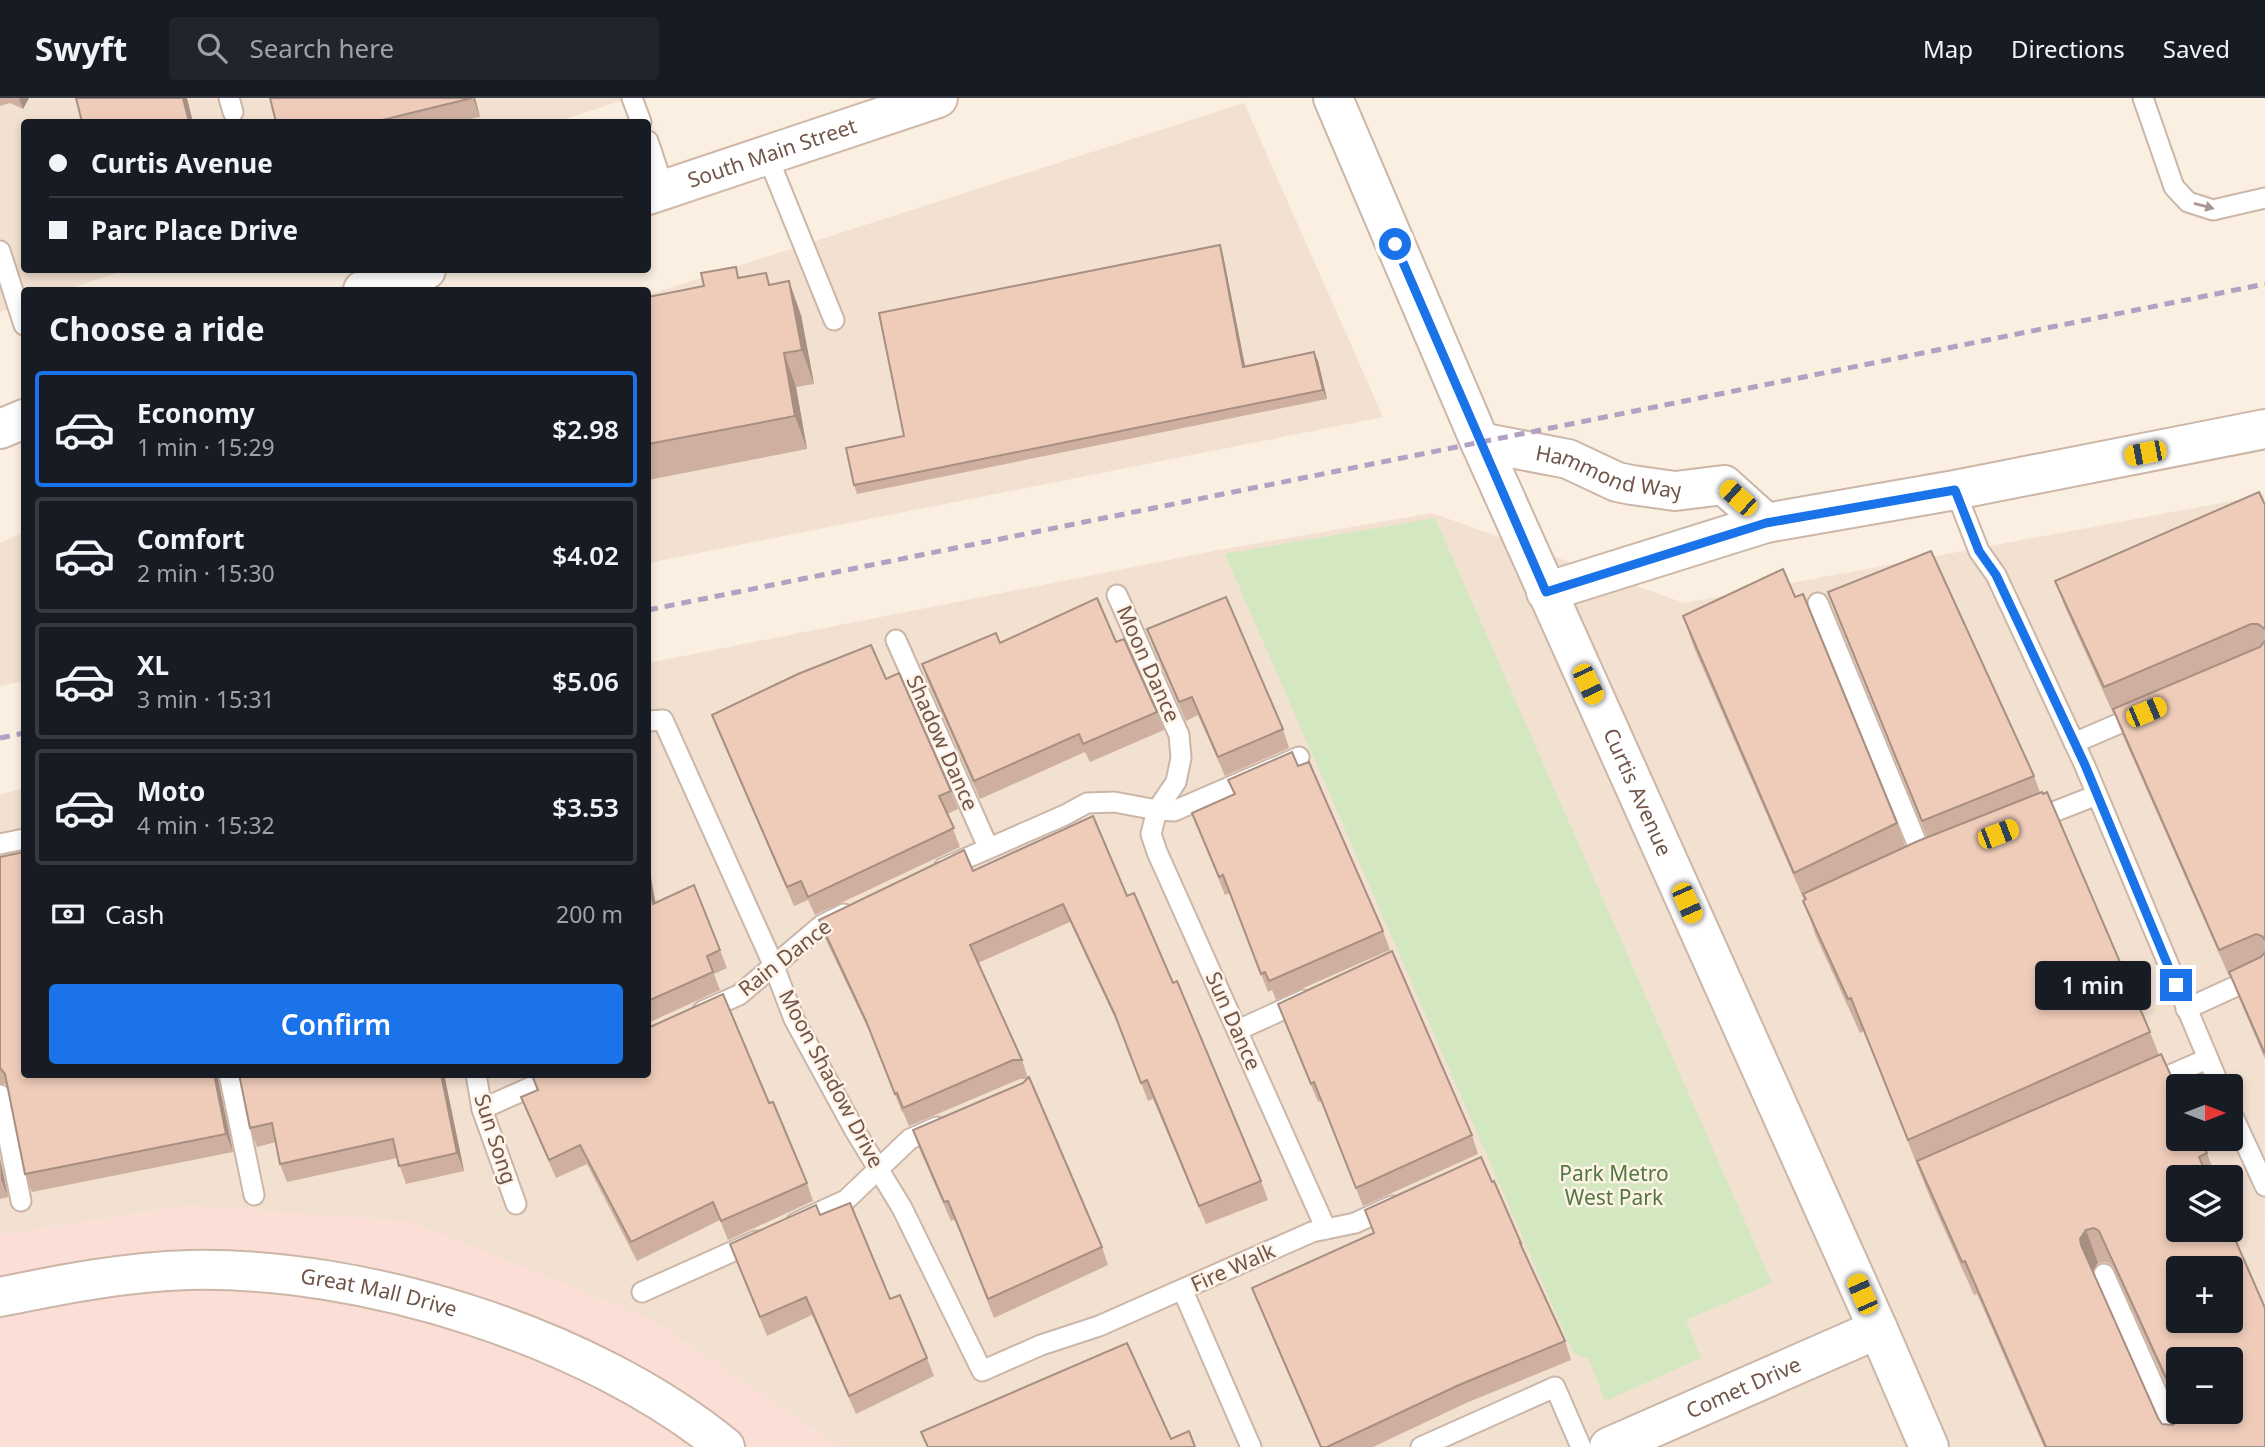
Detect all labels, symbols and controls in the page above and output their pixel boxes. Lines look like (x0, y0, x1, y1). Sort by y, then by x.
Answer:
search box (169, 17, 659, 80)
text: Swyft (35, 26, 127, 71)
icon: search (193, 29, 231, 67)
text: Search here (249, 30, 394, 66)
text: Map (1923, 32, 1973, 65)
text: Directions (2011, 32, 2125, 65)
text: Saved (2163, 32, 2230, 65)
street label: South Main Street (684, 111, 861, 194)
text: Curtis Avenue (91, 145, 273, 181)
one-way arrow (2193, 201, 2215, 212)
text: Parc Place Drive (91, 212, 298, 248)
route start (1379, 228, 1411, 260)
text: Choose a ride (49, 307, 265, 350)
text: Economy (137, 395, 255, 431)
icon: car (53, 398, 116, 461)
text: $2.98 (552, 411, 619, 447)
text: 1 min · 15:29 (137, 431, 275, 463)
street label: Hammond Way (1533, 438, 1684, 504)
car (2123, 439, 2168, 467)
car (1716, 476, 1761, 520)
text: Comfort (137, 521, 245, 557)
icon: car (53, 524, 116, 587)
text: $4.02 (552, 537, 619, 573)
text: 2 min · 15:30 (137, 557, 275, 589)
street label: Moon Dance (1111, 601, 1187, 726)
text: XL (137, 647, 169, 683)
icon: car (53, 650, 116, 713)
car (1570, 661, 1607, 707)
text: $5.06 (552, 663, 619, 699)
street label: Shadow Dance (901, 670, 985, 815)
text: 3 min · 15:31 (137, 683, 275, 715)
car (2123, 694, 2170, 730)
street label: Curtis Avenue (1597, 723, 1679, 860)
text: Moto (137, 773, 205, 809)
icon: car (53, 776, 116, 839)
text: $3.53 (552, 789, 619, 825)
text: 4 min · 15:32 (137, 809, 275, 841)
car (1975, 817, 2022, 851)
car (1669, 880, 1706, 926)
icon: cash (49, 895, 87, 933)
text: Cash (105, 896, 165, 932)
text: 200 m (556, 898, 623, 930)
street label: Rain Dance (732, 912, 837, 1002)
callout: 1 min (2036, 960, 2152, 1010)
street label: Sun Dance (1200, 967, 1268, 1074)
text: 1 min (2062, 969, 2124, 1001)
route end (2160, 969, 2192, 1001)
button: Confirm (49, 984, 623, 1064)
street label: Moon Shadow Drive (773, 984, 891, 1173)
north arrow (2166, 1074, 2244, 1152)
map controls (2166, 1074, 2243, 1424)
street label: Sun Song (468, 1090, 524, 1187)
park label: Park Metro West Park (1559, 1159, 1669, 1211)
button: layers (2166, 1165, 2243, 1242)
street label: Fire Walk (1186, 1236, 1280, 1298)
button: + (2166, 1256, 2243, 1333)
street label: Great Mall Drive (299, 1262, 461, 1323)
car (1844, 1271, 1881, 1317)
button: − (2166, 1347, 2243, 1424)
street label: Comet Drive (1681, 1350, 1805, 1424)

